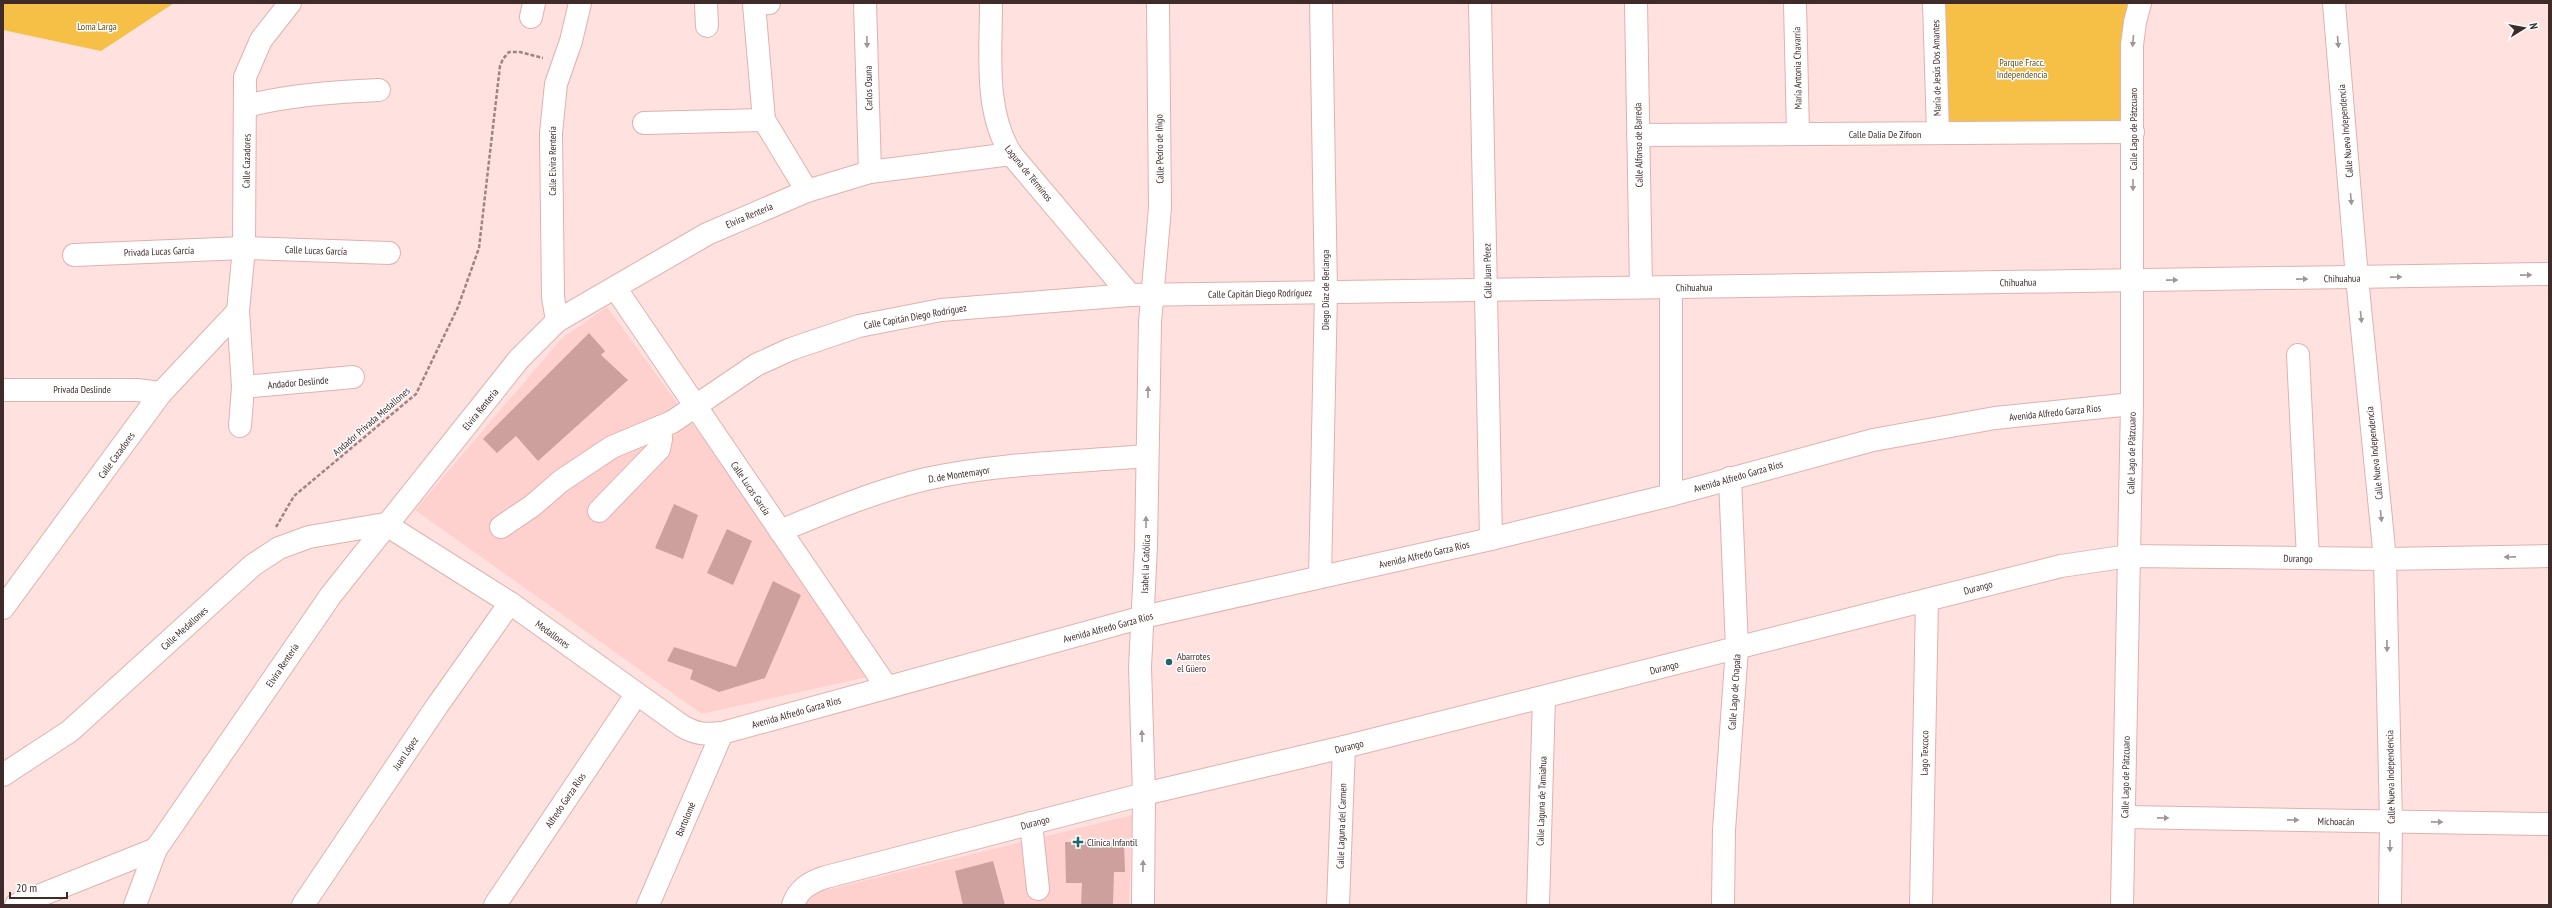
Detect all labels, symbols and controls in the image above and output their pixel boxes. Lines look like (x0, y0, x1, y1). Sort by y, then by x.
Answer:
north arrow (2504, 8, 2544, 48)
street label: María de Jesús Dos Amantes (1929, 19, 1944, 116)
park label: Loma Larga (77, 20, 117, 33)
text: N (2526, 22, 2541, 30)
street label: María Antonia Chavarría (1790, 27, 1805, 109)
one-way arrow (2129, 35, 2136, 47)
one-way arrow (863, 36, 870, 48)
one-way arrow (2334, 36, 2341, 48)
park label: Parque Fracc. Independencia (1997, 56, 2047, 81)
street label: Carlos Osuna (862, 65, 875, 111)
street label: Calle Nueva Independencia (2335, 84, 2356, 178)
street label: Calle Lago de Pátzcuaro (2127, 88, 2140, 170)
street label: Calle Alfonso de Barreda (1631, 103, 1646, 187)
street label: Calle Pedro de Iñigo (1152, 114, 1167, 184)
street label: Calle Elvira Rentería (546, 126, 559, 196)
street label: Calle Dalia De Zifoon (1849, 128, 1921, 141)
street label: Calle Cazadores (240, 133, 253, 188)
street label: Laguna de Términos (1002, 143, 1056, 205)
one-way arrow (2130, 179, 2136, 192)
one-way arrow (2347, 193, 2354, 205)
street label: Elvira Rentería (724, 200, 775, 231)
street label: Calle Lucas García (285, 243, 347, 258)
street label: Calle Juan Pérez (1481, 243, 1494, 299)
street label: Privada Lucas García (124, 244, 194, 259)
street label: Diego Díaz de Berlanga (1319, 250, 1332, 330)
street label: Chihuahua (2324, 272, 2360, 285)
one-way arrow (2520, 272, 2533, 278)
one-way arrow (2390, 274, 2402, 281)
street label: Chihuahua (2000, 276, 2036, 289)
one-way arrow (2296, 276, 2309, 282)
one-way arrow (2166, 277, 2179, 283)
street label: Chihuahua (1676, 281, 1712, 294)
street label: Calle Capitán Diego Rodríguez (1208, 286, 1313, 301)
street label: Calle Capitán Diego Rodríguez (863, 301, 968, 332)
one-way arrow (2358, 311, 2364, 323)
street label: Andador Deslinde (267, 373, 329, 392)
street label: Privada Deslinde (53, 383, 111, 396)
street label: Andador Privada Medallones (330, 384, 413, 458)
one-way arrow (1145, 385, 1151, 398)
street label: Elvira Rentería (460, 386, 501, 433)
street label: Avenida Alfredo Garza Ríos (2008, 401, 2102, 424)
street label: Calle Nueva Independencia (2363, 406, 2386, 500)
street label: Calle Lago de Pátzcuaro (2124, 412, 2139, 494)
street label: Calle Cazadores (95, 429, 138, 481)
street label: Avenida Alfredo Garza Ríos (1692, 457, 1785, 495)
street label: Calle Lucas García (728, 459, 773, 518)
street label: D. de Montemayor (927, 463, 991, 486)
one-way arrow (2377, 510, 2384, 522)
one-way arrow (1143, 515, 1149, 528)
street label: Isabel la Católica (1138, 535, 1153, 594)
street label: Avenida Alfredo Garza Ríos (1378, 538, 1471, 571)
street label: Durango (2283, 552, 2313, 565)
one-way arrow (2503, 554, 2516, 560)
street label: Durango (1962, 577, 1994, 598)
street label: Calle Medallones (158, 603, 211, 653)
street label: Avenida Alfredo Garza Ríos (1062, 609, 1155, 646)
street label: Medallones (533, 617, 573, 652)
one-way arrow (2384, 640, 2390, 653)
street label: Elvira Rentería (263, 641, 302, 690)
place label: Abarrotes el Güero (1177, 650, 1211, 675)
street label: Calle Lago de Chapala (1725, 653, 1744, 731)
marker: Abarrotes el Güero (1164, 657, 1174, 667)
street label: Durango (1648, 658, 1680, 677)
street label: Avenida Alfredo Garza Ríos (750, 693, 843, 731)
one-way arrow (1139, 730, 1146, 742)
street label: Lago Texcoco (1918, 730, 1931, 776)
street label: Calle Nueva Independencia (2383, 730, 2398, 824)
street label: Juan López (389, 734, 421, 773)
street label: Calle Lago de Pátzcuaro (2118, 736, 2133, 818)
street label: Durango (1333, 737, 1365, 756)
street label: Calle Laguna de Tamiahua (1533, 756, 1550, 846)
street label: Alfredo Garza Ríos (542, 770, 589, 830)
street label: Calle Laguna del Carmen (1334, 783, 1349, 869)
street label: Bartolomé (672, 800, 698, 838)
street label: Durango (1019, 812, 1051, 833)
one-way arrow (2157, 815, 2170, 821)
street label: Michoacán (2317, 815, 2354, 828)
one-way arrow (2287, 817, 2300, 823)
one-way arrow (2431, 819, 2444, 825)
marker: Clinica Infantil (1072, 836, 1084, 848)
place label: Clinica Infantil (1087, 836, 1138, 849)
one-way arrow (2387, 840, 2394, 852)
one-way arrow (1140, 859, 1146, 872)
scale bar (10, 874, 67, 900)
text: 20 m (16, 880, 37, 895)

